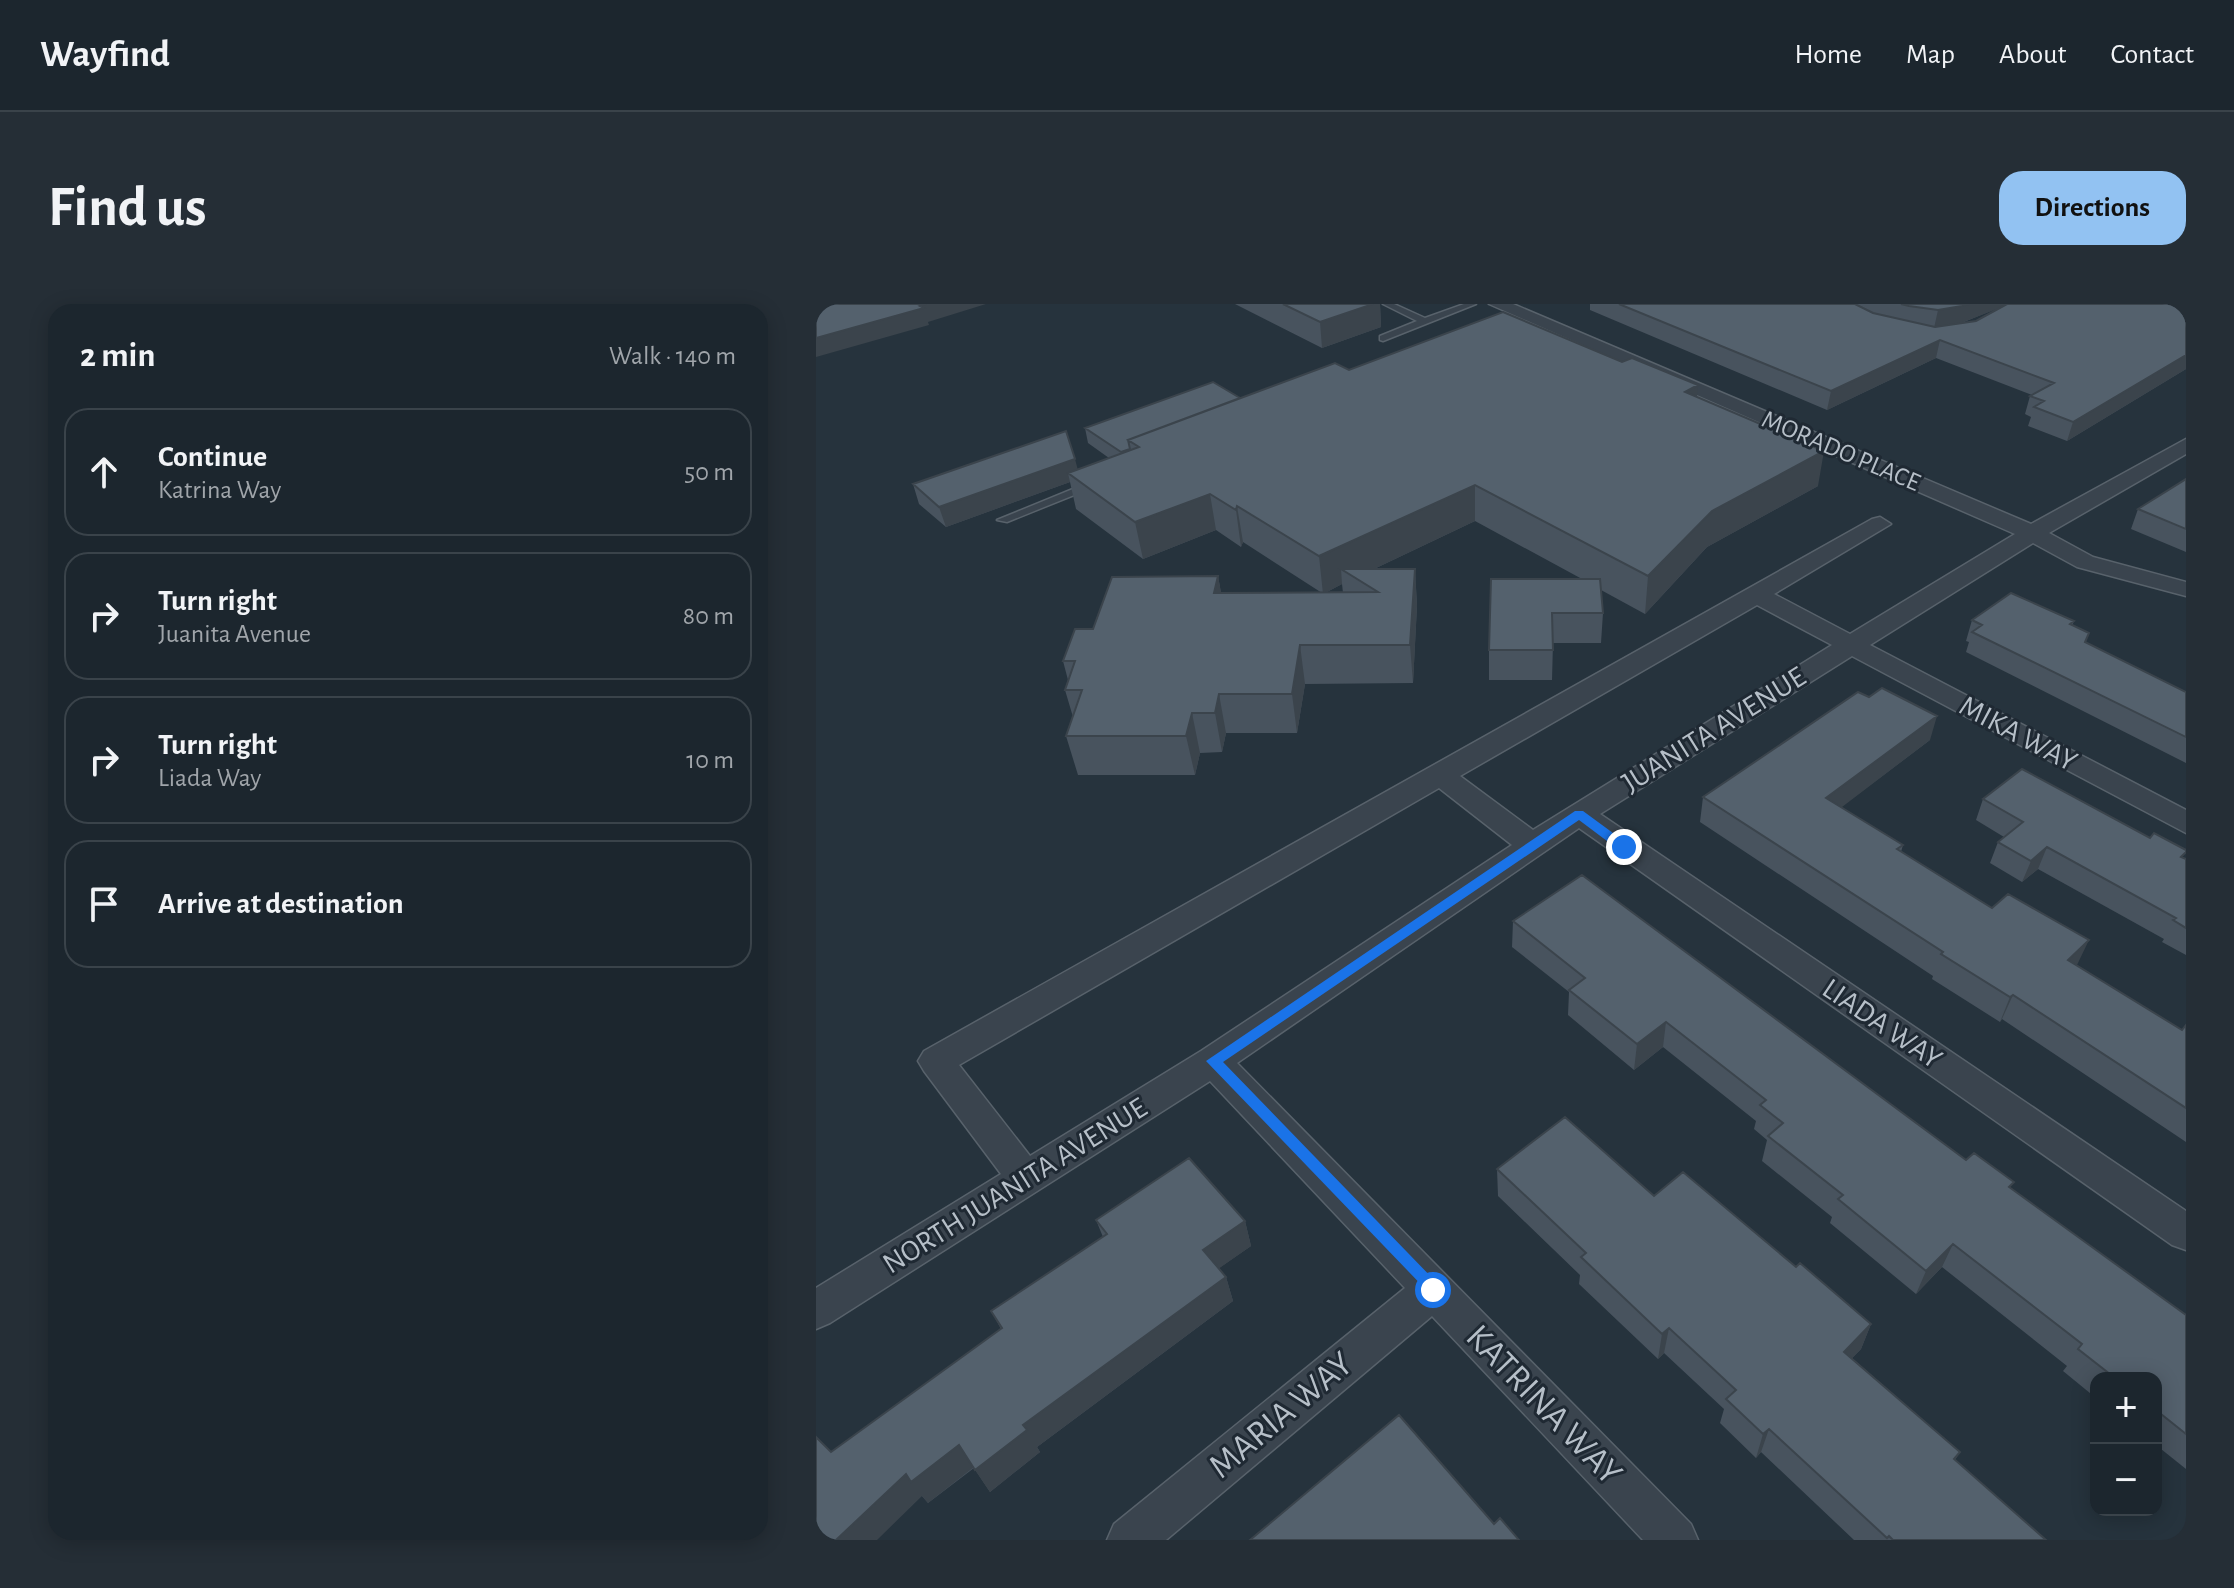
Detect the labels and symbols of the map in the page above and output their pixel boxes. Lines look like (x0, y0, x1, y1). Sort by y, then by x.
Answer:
street label: MORADO PLACE (1758, 406, 1924, 496)
street label: JUANITA AVENUE (1617, 662, 1811, 798)
street label: MIKA WAY (1954, 691, 2082, 777)
route end (1606, 829, 1642, 865)
street label: LIADA WAY (1817, 973, 1947, 1075)
street label: NORTH JUANITA AVENUE (878, 1092, 1152, 1280)
route start (1415, 1272, 1451, 1308)
street label: KATRINA WAY (1459, 1318, 1629, 1492)
street label: MARIA WAY (1202, 1345, 1360, 1485)

